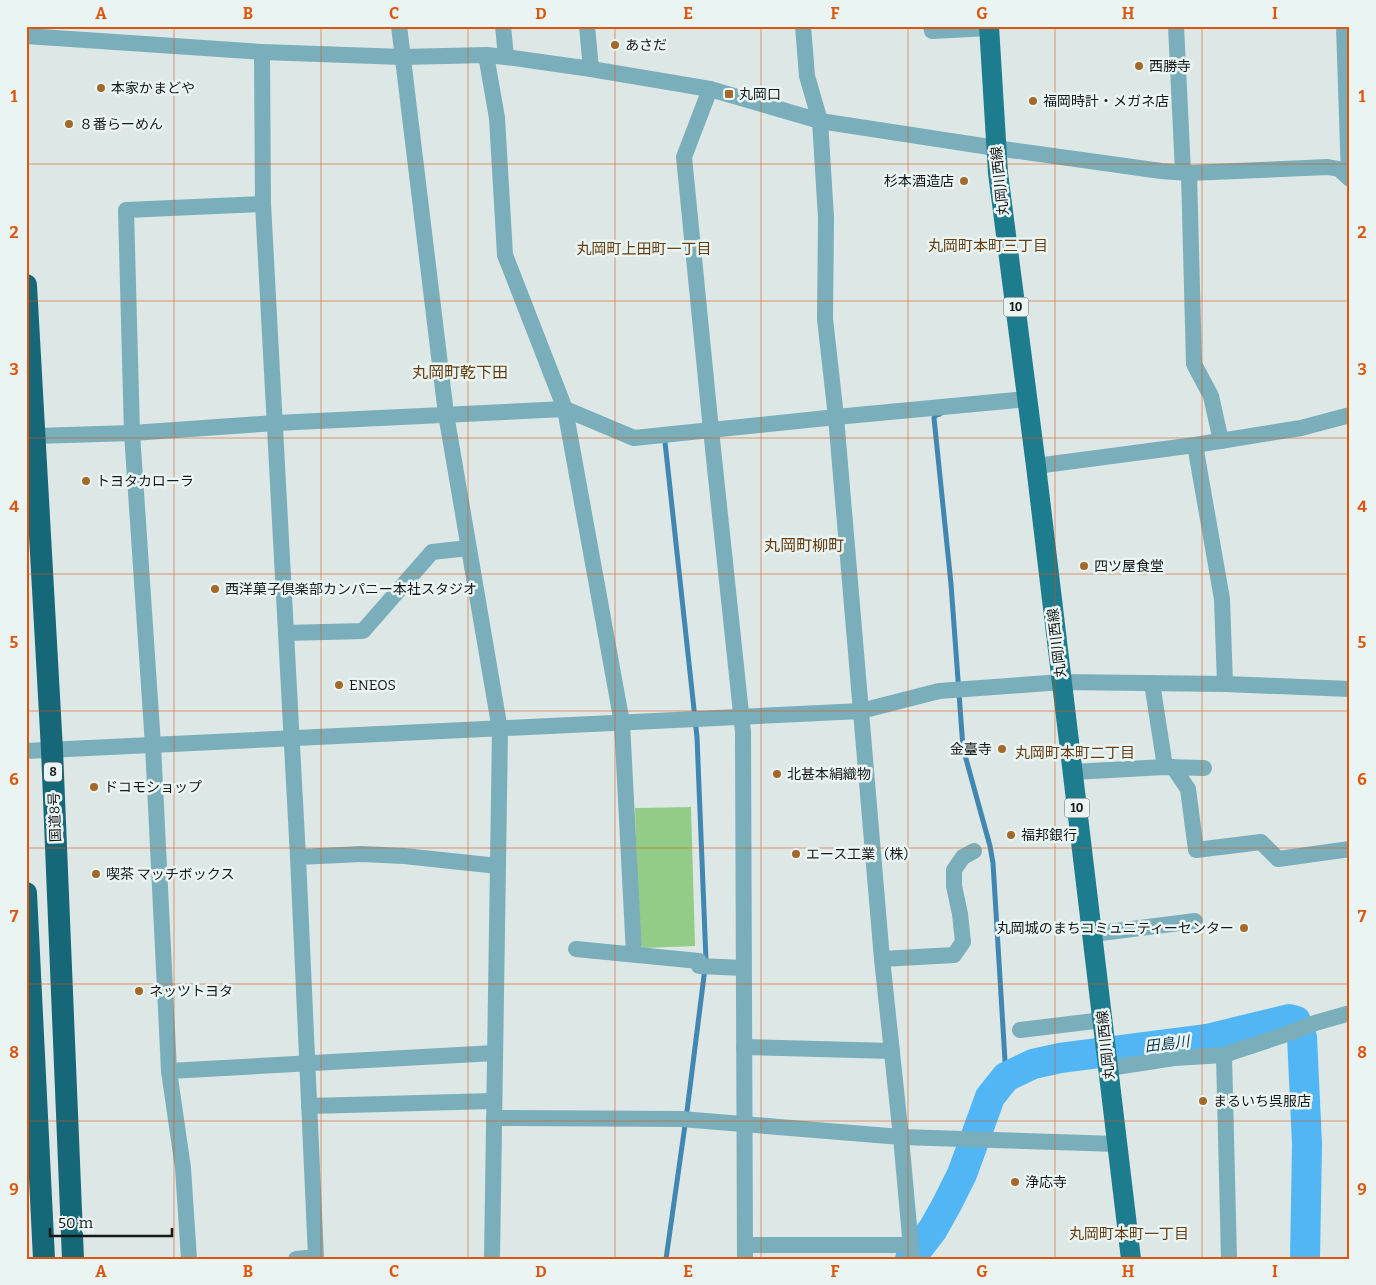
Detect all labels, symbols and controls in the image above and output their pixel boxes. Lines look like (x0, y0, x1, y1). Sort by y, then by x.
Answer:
text: A (95, 4, 107, 23)
text: B (243, 4, 253, 23)
text: C (389, 4, 399, 23)
text: D (535, 4, 547, 23)
text: E (683, 4, 693, 23)
text: F (831, 4, 840, 23)
text: G (976, 4, 988, 23)
text: H (1122, 4, 1135, 23)
text: I (1272, 4, 1278, 23)
place label: あさだ (625, 37, 667, 54)
marker: あさだ (609, 39, 621, 51)
place label: 西勝寺 (1149, 58, 1191, 75)
marker: 西勝寺 (1133, 60, 1145, 72)
place label: 本家かまどや (111, 80, 195, 97)
marker: 本家かまどや (95, 82, 107, 94)
place label: 丸岡口 (739, 86, 781, 103)
text: 1 (11, 87, 18, 106)
text: 1 (1359, 87, 1366, 106)
marker: 丸岡口 (723, 88, 735, 100)
place label: 福岡時計・メガネ店 (1043, 93, 1169, 110)
marker: 福岡時計・メガネ店 (1027, 95, 1039, 107)
place label: ８番らーめん (79, 116, 163, 133)
marker: ８番らーめん (63, 118, 75, 130)
street label: 丸岡川西線 (988, 145, 1012, 217)
place label: 杉本酒造店 (884, 173, 954, 190)
marker: 杉本酒造店 (958, 175, 970, 187)
text: 2 (9, 223, 19, 242)
text: 2 (1357, 223, 1367, 242)
district label: 丸岡町本町三丁目 (928, 237, 1048, 255)
district label: 丸岡町上田町一丁目 (576, 240, 712, 258)
road number: 10 (1004, 298, 1028, 316)
text: 3 (9, 360, 19, 379)
text: 3 (1357, 360, 1367, 379)
district label: 丸岡町乾下田 (412, 363, 508, 382)
place label: トヨタカローラ (96, 473, 194, 490)
marker: トヨタカローラ (80, 475, 92, 487)
text: 4 (9, 497, 19, 516)
text: 4 (1357, 497, 1367, 516)
district label: 丸岡町柳町 (764, 536, 844, 555)
place label: 四ツ屋食堂 (1094, 558, 1164, 575)
marker: 四ツ屋食堂 (1078, 560, 1090, 572)
place label: 西洋菓子倶楽部カンパニー本社スタジオ (225, 581, 477, 598)
marker: 西洋菓子倶楽部カンパニー本社スタジオ (209, 583, 221, 595)
street label: 丸岡川西線 (1044, 607, 1070, 679)
text: 5 (10, 633, 19, 652)
text: 5 (1358, 633, 1367, 652)
place label: ENEOS (349, 677, 396, 694)
marker: ENEOS (333, 679, 345, 691)
place label: 金臺寺 (950, 741, 992, 758)
marker: 金臺寺 (996, 743, 1008, 755)
district label: 丸岡町本町二丁目 (1015, 744, 1135, 762)
road number: 8 (44, 762, 62, 782)
place label: 北甚本絹織物 (787, 766, 871, 783)
marker: 北甚本絹織物 (771, 768, 783, 780)
text: 6 (9, 770, 19, 789)
text: 6 (1357, 770, 1367, 789)
place label: ドコモショップ (104, 779, 202, 796)
marker: ドコモショップ (88, 781, 100, 793)
street label: 国道8号 (46, 792, 64, 842)
road number: 10 (1064, 798, 1090, 818)
place label: 福邦銀行 (1021, 827, 1077, 844)
marker: 福邦銀行 (1005, 829, 1017, 841)
place label: エース工業（株） (806, 846, 917, 863)
marker: エース工業（株） (790, 848, 802, 860)
place label: 喫茶 マッチボックス (106, 866, 234, 883)
marker: 喫茶 マッチボックス (90, 868, 102, 880)
text: 7 (10, 907, 19, 926)
text: 7 (1358, 907, 1367, 926)
place label: 丸岡城のまちコミュニティーセンター (997, 920, 1234, 937)
marker: 丸岡城のまちコミュニティーセンター (1238, 922, 1250, 934)
place label: ネッツトヨタ (149, 983, 233, 1000)
marker: ネッツトヨタ (133, 985, 145, 997)
street label: 丸岡川西線 (1094, 1009, 1118, 1081)
water label: 田島川 (1144, 1032, 1192, 1056)
text: 8 (9, 1043, 19, 1062)
text: 8 (1357, 1043, 1367, 1062)
place label: まるいち呉服店 (1213, 1093, 1311, 1110)
marker: まるいち呉服店 (1197, 1095, 1209, 1107)
place label: 浄応寺 (1025, 1174, 1067, 1191)
marker: 浄応寺 (1009, 1176, 1021, 1188)
text: 9 (9, 1180, 19, 1199)
text: 9 (1357, 1180, 1367, 1199)
scale bar (50, 1205, 172, 1237)
text: 50 m (58, 1214, 94, 1232)
district label: 丸岡町本町一丁目 (1069, 1225, 1189, 1243)
text: A (95, 1262, 107, 1281)
text: B (243, 1262, 253, 1281)
text: C (389, 1262, 399, 1281)
text: D (535, 1262, 547, 1281)
text: E (683, 1262, 693, 1281)
text: F (831, 1262, 840, 1281)
text: G (976, 1262, 988, 1281)
text: H (1122, 1262, 1135, 1281)
text: I (1272, 1262, 1278, 1281)

